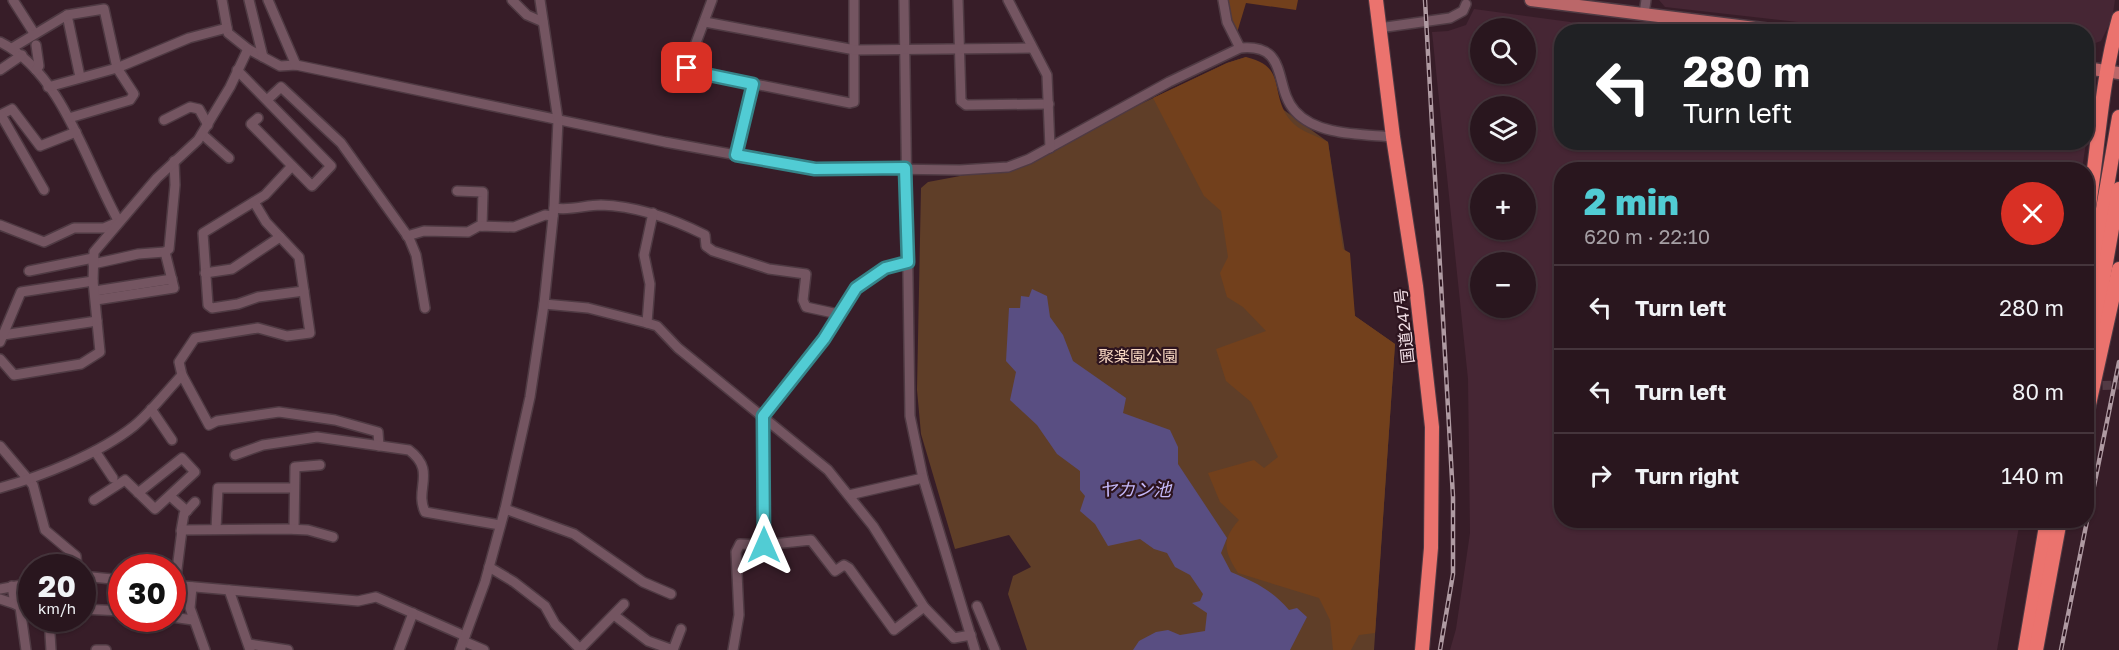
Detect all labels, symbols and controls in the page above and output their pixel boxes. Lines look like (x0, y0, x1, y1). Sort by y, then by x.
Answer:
map controls (1470, 18, 1536, 318)
button: search (1470, 18, 1536, 84)
pin (661, 42, 712, 93)
text: 280 m (1683, 46, 1810, 96)
icon: left (1584, 48, 1662, 126)
icon: arrive (670, 51, 703, 84)
button: layers (1470, 96, 1536, 162)
text: Turn left (1683, 97, 1792, 129)
button: + (1470, 174, 1536, 240)
text: 2 min (1584, 180, 1679, 223)
button: close (2001, 182, 2064, 245)
text: 620 m · 22:10 (1584, 224, 1710, 248)
button: − (1470, 252, 1536, 318)
street label: 国道247号 (1390, 287, 1418, 365)
icon: left (1584, 291, 1617, 324)
text: Turn left (1635, 294, 1726, 321)
text: 280 m (1999, 294, 2064, 321)
park label: 聚楽園公園 (1098, 346, 1178, 366)
icon: left (1584, 375, 1617, 408)
text: Turn left (1635, 378, 1726, 405)
text: 80 m (2012, 378, 2064, 405)
icon: right (1584, 459, 1617, 492)
text: Turn right (1635, 462, 1739, 489)
text: 140 m (2001, 462, 2064, 489)
water label: ヤカン池 (1099, 478, 1173, 500)
position arrow (732, 513, 796, 577)
speed limit sign: 30 (108, 554, 186, 632)
text: 20 (38, 568, 76, 604)
text: km/h (38, 599, 76, 617)

